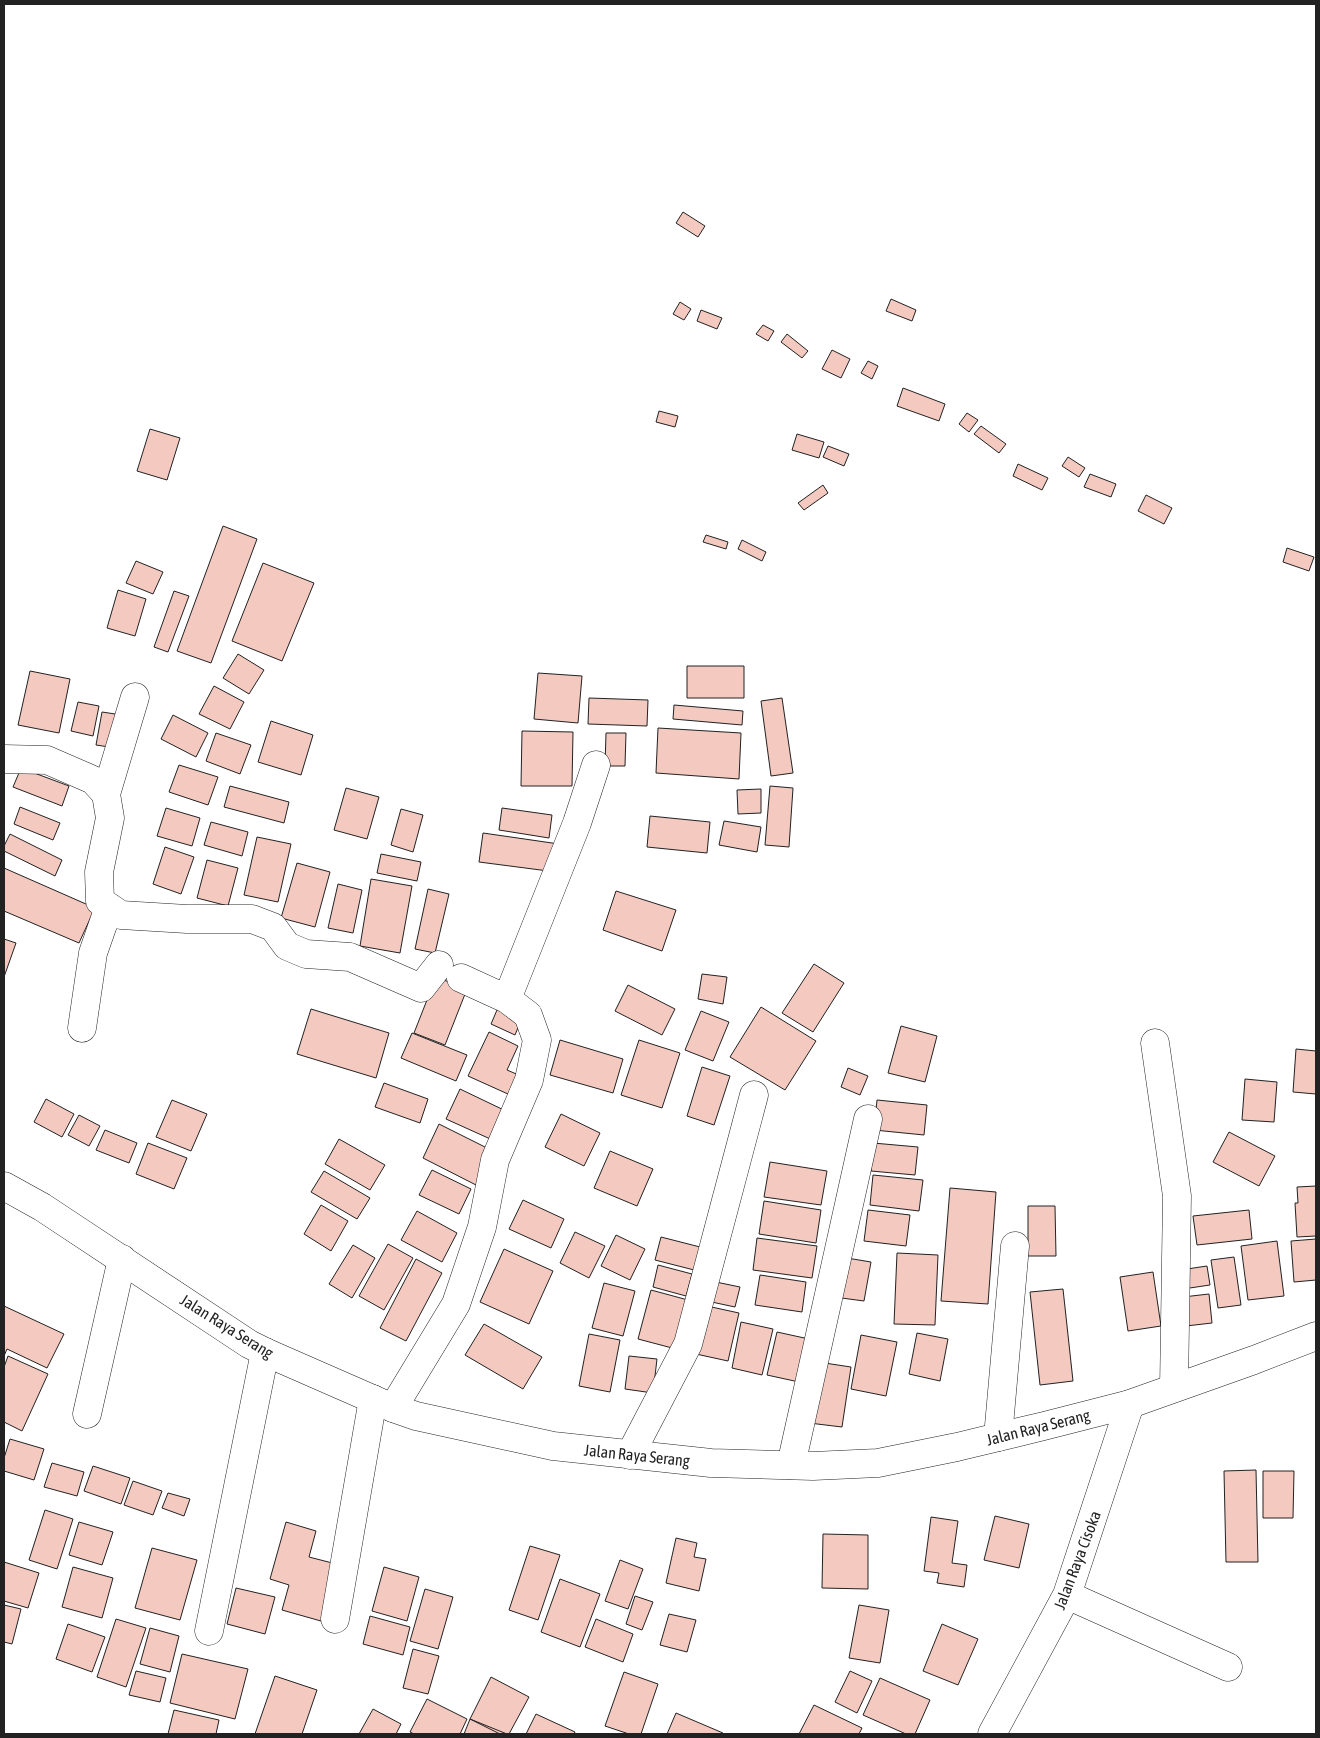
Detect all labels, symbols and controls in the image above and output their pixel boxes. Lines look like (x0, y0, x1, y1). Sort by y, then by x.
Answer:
street label: Jalan Raya Serang (177, 1290, 277, 1363)
street label: Jalan Raya Serang (984, 1405, 1092, 1450)
street label: Jalan Raya Serang (583, 1441, 691, 1471)
street label: Jalan Raya Cisoka (1050, 1508, 1105, 1612)

